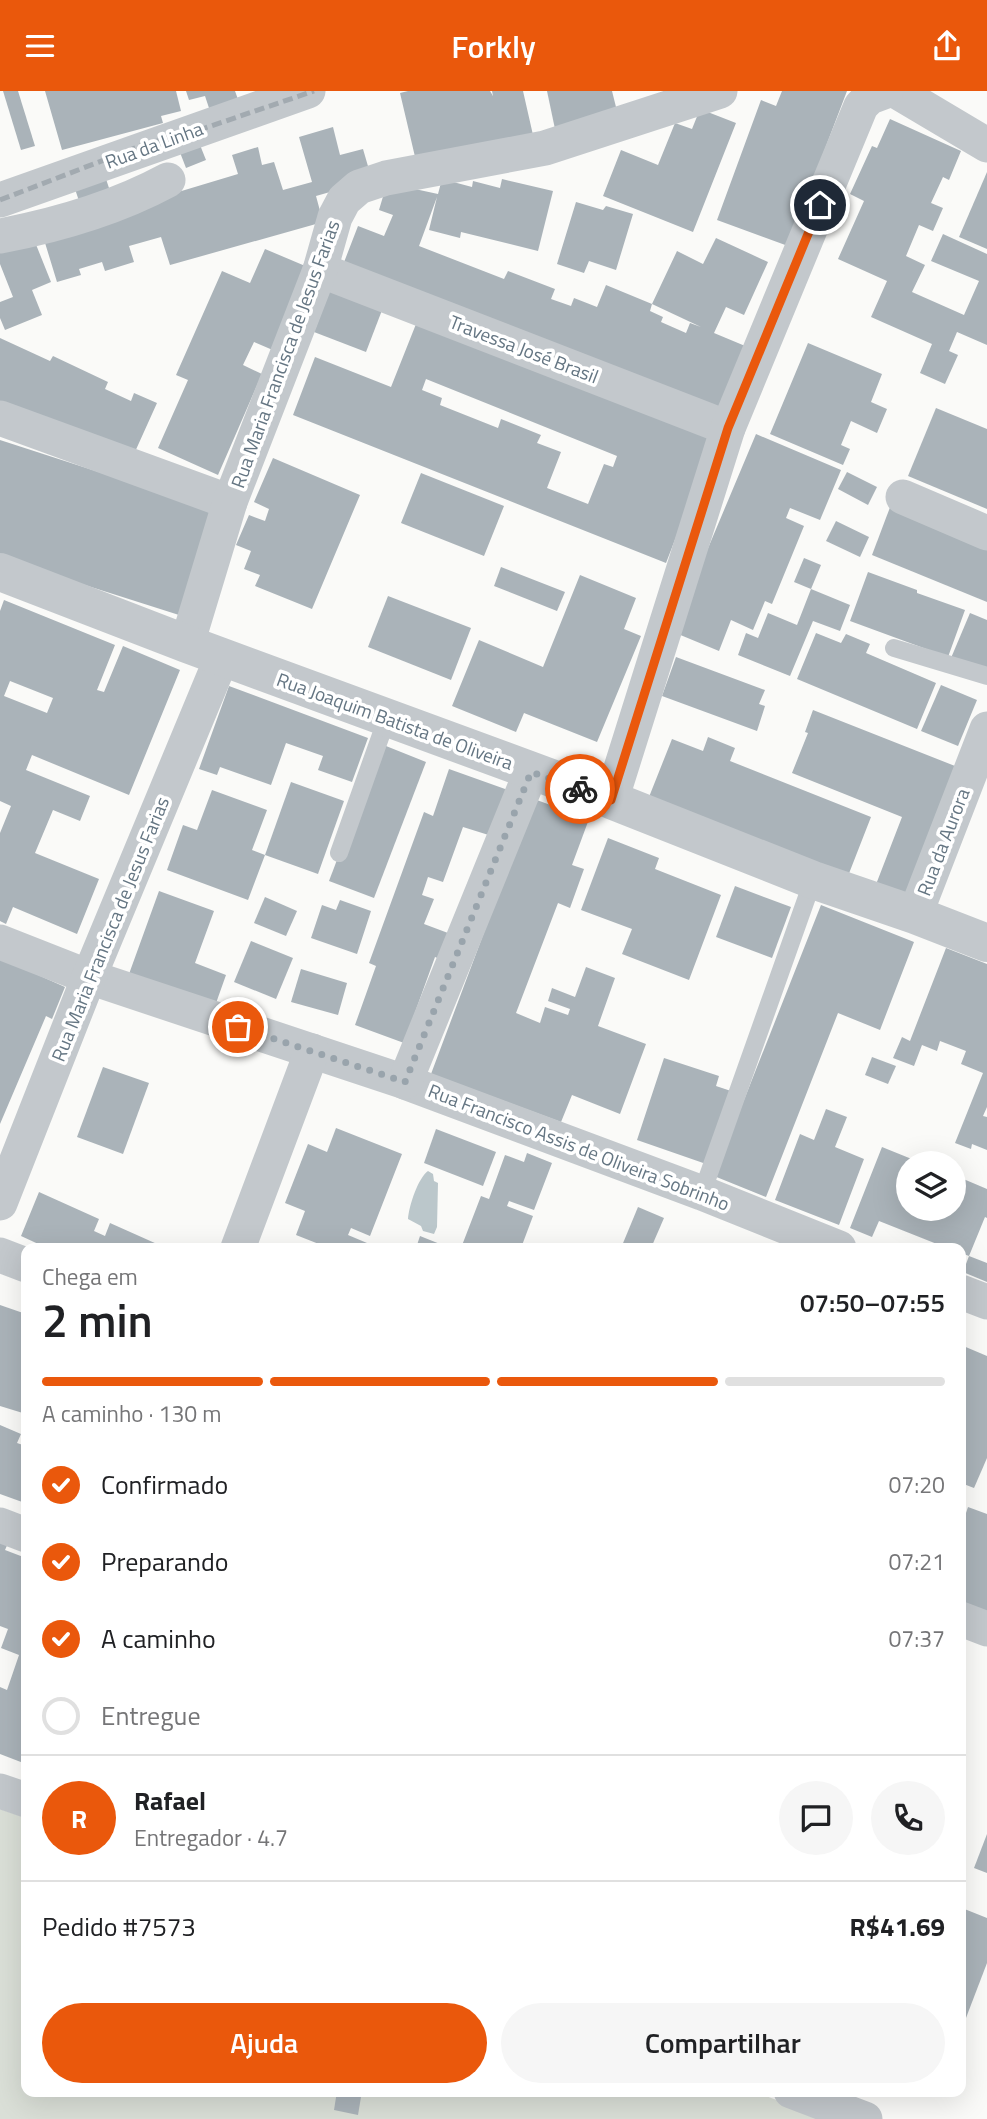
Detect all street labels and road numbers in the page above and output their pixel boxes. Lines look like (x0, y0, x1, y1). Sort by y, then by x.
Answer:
street label: Rua da Linha (101, 113, 207, 176)
street label: Rua Maria Francisca de Jesus Farias (222, 216, 347, 492)
street label: Travessa José Brasil (445, 307, 603, 390)
street label: Rua Joaquim Batista de Oliveira (273, 664, 518, 777)
street label: Rua da Aurora (909, 783, 977, 900)
street label: Rua Maria Francisca de Jesus Farias (43, 792, 176, 1066)
street label: Rua Francisco Assis de Oliveira Sobrinho (424, 1076, 734, 1218)

